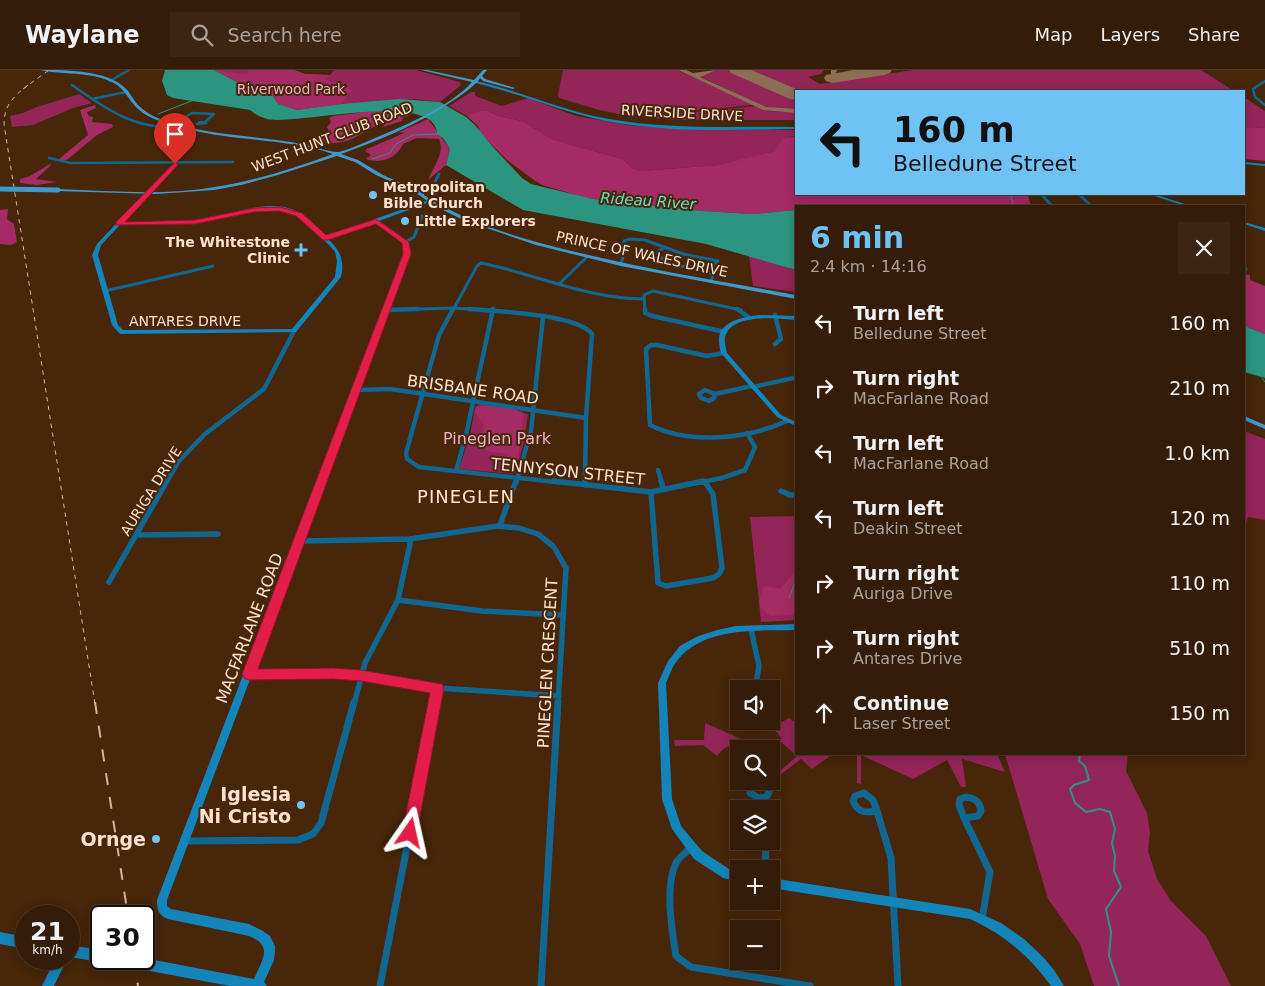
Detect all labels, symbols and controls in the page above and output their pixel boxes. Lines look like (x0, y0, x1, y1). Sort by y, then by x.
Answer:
search box (170, 12, 520, 57)
text: Waylane (25, 21, 140, 49)
icon: search (188, 21, 216, 49)
text: Search here (228, 24, 342, 46)
text: Map (1034, 24, 1072, 45)
text: Layers (1100, 24, 1160, 45)
text: Share (1188, 24, 1240, 45)
park label: Riverwood Park (237, 81, 346, 97)
street label: WEST HUNT CLUB ROAD (249, 99, 415, 175)
street label: RIVERSIDE DRIVE (621, 102, 743, 124)
icon: left (810, 110, 875, 175)
text: 160 m (893, 110, 1015, 150)
pin (154, 113, 196, 164)
icon: arrive (161, 120, 189, 148)
text: Belledune Street (893, 151, 1077, 176)
place label: Metropolitan Bible Church (383, 179, 485, 211)
marker: Metropolitan Bible Church (367, 189, 379, 201)
water label: Rideau River (600, 189, 697, 213)
place label: Little Explorers (415, 213, 536, 229)
marker: Little Explorers (399, 215, 411, 227)
text: 6 min (810, 220, 904, 255)
button: close (1178, 222, 1230, 274)
street label: PRINCE OF WALES DRIVE (555, 228, 729, 280)
place label: The Whitestone Clinic (166, 234, 290, 266)
marker: The Whitestone Clinic (294, 243, 308, 257)
text: 2.4 km · 14:16 (810, 257, 927, 276)
text: Turn left (853, 302, 944, 324)
icon: left (810, 309, 838, 337)
text: 160 m (1169, 312, 1230, 334)
street label: ANTARES DRIVE (129, 313, 241, 329)
text: Belledune Street (853, 324, 987, 343)
text: Turn right (853, 367, 959, 389)
street label: BRISBANE ROAD (406, 371, 540, 408)
icon: right (810, 374, 838, 402)
text: 210 m (1169, 377, 1230, 399)
text: MacFarlane Road (853, 389, 989, 408)
park label: Pineglen Park (443, 429, 552, 448)
text: Turn left (853, 432, 944, 454)
icon: left (810, 439, 838, 467)
text: 1.0 km (1164, 442, 1230, 464)
street label: AURIGA DRIVE (117, 444, 185, 538)
street label: TENNYSON STREET (489, 454, 646, 489)
text: MacFarlane Road (853, 454, 989, 473)
district label: PINEGLEN (417, 486, 515, 507)
text: Turn left (853, 497, 944, 519)
icon: left (810, 504, 838, 532)
text: 120 m (1169, 507, 1230, 529)
text: Deakin Street (853, 519, 963, 538)
street label: MACFARLANE ROAD (212, 550, 287, 706)
text: Turn right (853, 562, 959, 584)
icon: right (810, 569, 838, 597)
text: 110 m (1169, 572, 1230, 594)
street label: PINEGLEN CRESCENT (534, 577, 561, 749)
text: Auriga Drive (853, 584, 953, 603)
text: Turn right (853, 627, 959, 649)
icon: right (810, 634, 838, 662)
text: 510 m (1169, 637, 1230, 659)
text: Antares Drive (853, 649, 962, 668)
map controls (730, 680, 780, 970)
button: sound (730, 680, 780, 730)
text: Continue (853, 692, 949, 714)
icon: ahead (810, 699, 838, 727)
text: 150 m (1169, 702, 1230, 724)
text: Laser Street (853, 714, 950, 733)
button: search (730, 740, 780, 790)
place label: Iglesia Ni Cristo (199, 783, 291, 827)
marker: Iglesia Ni Cristo (295, 799, 307, 811)
button: layers (730, 800, 780, 850)
position arrow (383, 806, 435, 858)
place label: Ornge (80, 828, 146, 850)
marker: Ornge (150, 833, 162, 845)
button: + (730, 860, 780, 910)
speed limit sign: 30 (90, 905, 155, 970)
text: 21 (30, 917, 65, 946)
button: − (730, 920, 780, 970)
text: km/h (32, 943, 63, 957)

